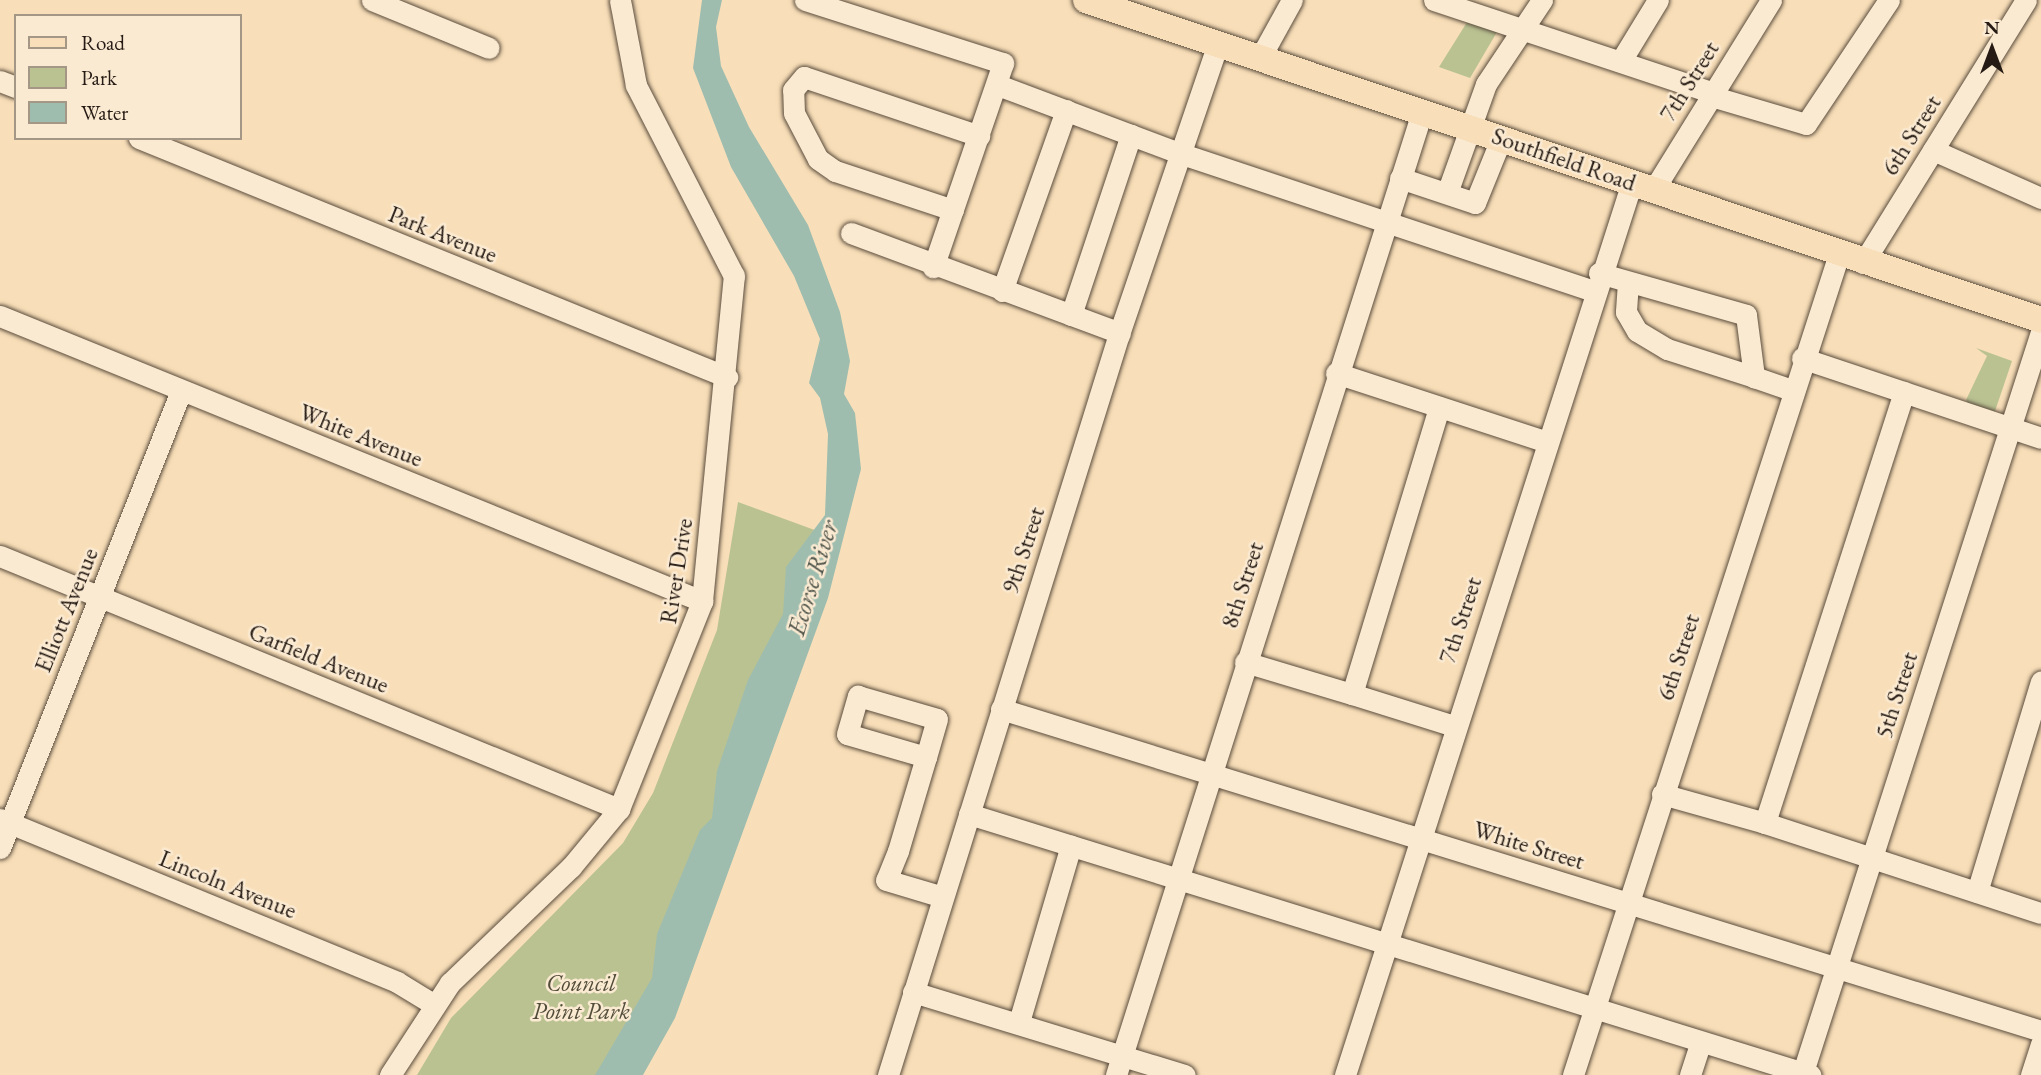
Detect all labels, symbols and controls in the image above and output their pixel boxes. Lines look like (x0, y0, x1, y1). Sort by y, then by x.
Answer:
legend (14, 14, 242, 140)
north arrow (1957, 14, 2027, 84)
text: N (1984, 15, 2000, 40)
text: Road (81, 29, 125, 56)
street label: 7th Street (1653, 36, 1725, 126)
text: Park (81, 64, 117, 91)
street label: 6th Street (1875, 90, 1947, 180)
text: Water (81, 99, 128, 126)
street label: Southfield Road (1488, 121, 1640, 197)
street label: Park Avenue (384, 199, 502, 269)
street label: White Avenue (295, 397, 427, 473)
street label: 9th Street (996, 503, 1050, 597)
street label: River Drive (653, 516, 699, 626)
water label: Ecorse River (781, 517, 845, 639)
street label: 8th Street (1215, 538, 1269, 632)
street label: Elliott Avenue (28, 544, 104, 676)
street label: 7th Street (1433, 573, 1487, 667)
street label: 6th Street (1651, 610, 1705, 704)
street label: Garfield Avenue (245, 617, 393, 699)
street label: 5th Street (1869, 648, 1923, 742)
street label: White Street (1470, 814, 1588, 876)
street label: Lincoln Avenue (155, 843, 301, 925)
park label: Council Point Park (532, 969, 630, 1025)

